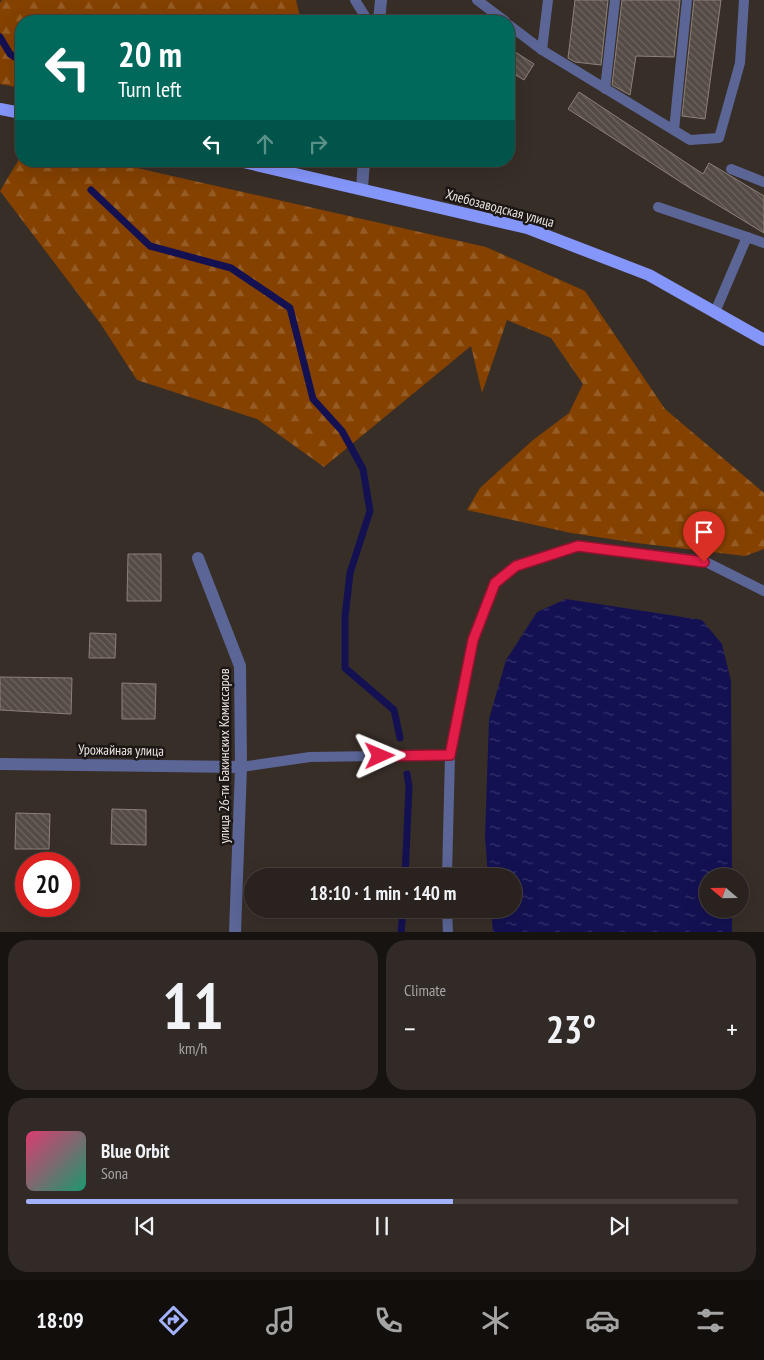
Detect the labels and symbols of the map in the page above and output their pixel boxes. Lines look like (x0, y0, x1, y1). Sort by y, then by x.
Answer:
street label: Хлебозаводская улица (444, 185, 556, 231)
pin (683, 511, 725, 562)
street label: улица 26-ти Бакинских Комиссаров (215, 668, 233, 844)
position arrow (353, 729, 405, 781)
street label: Урожайная улица (78, 740, 164, 760)
speed limit sign: 20 (15, 852, 80, 917)
north arrow (699, 868, 749, 918)

